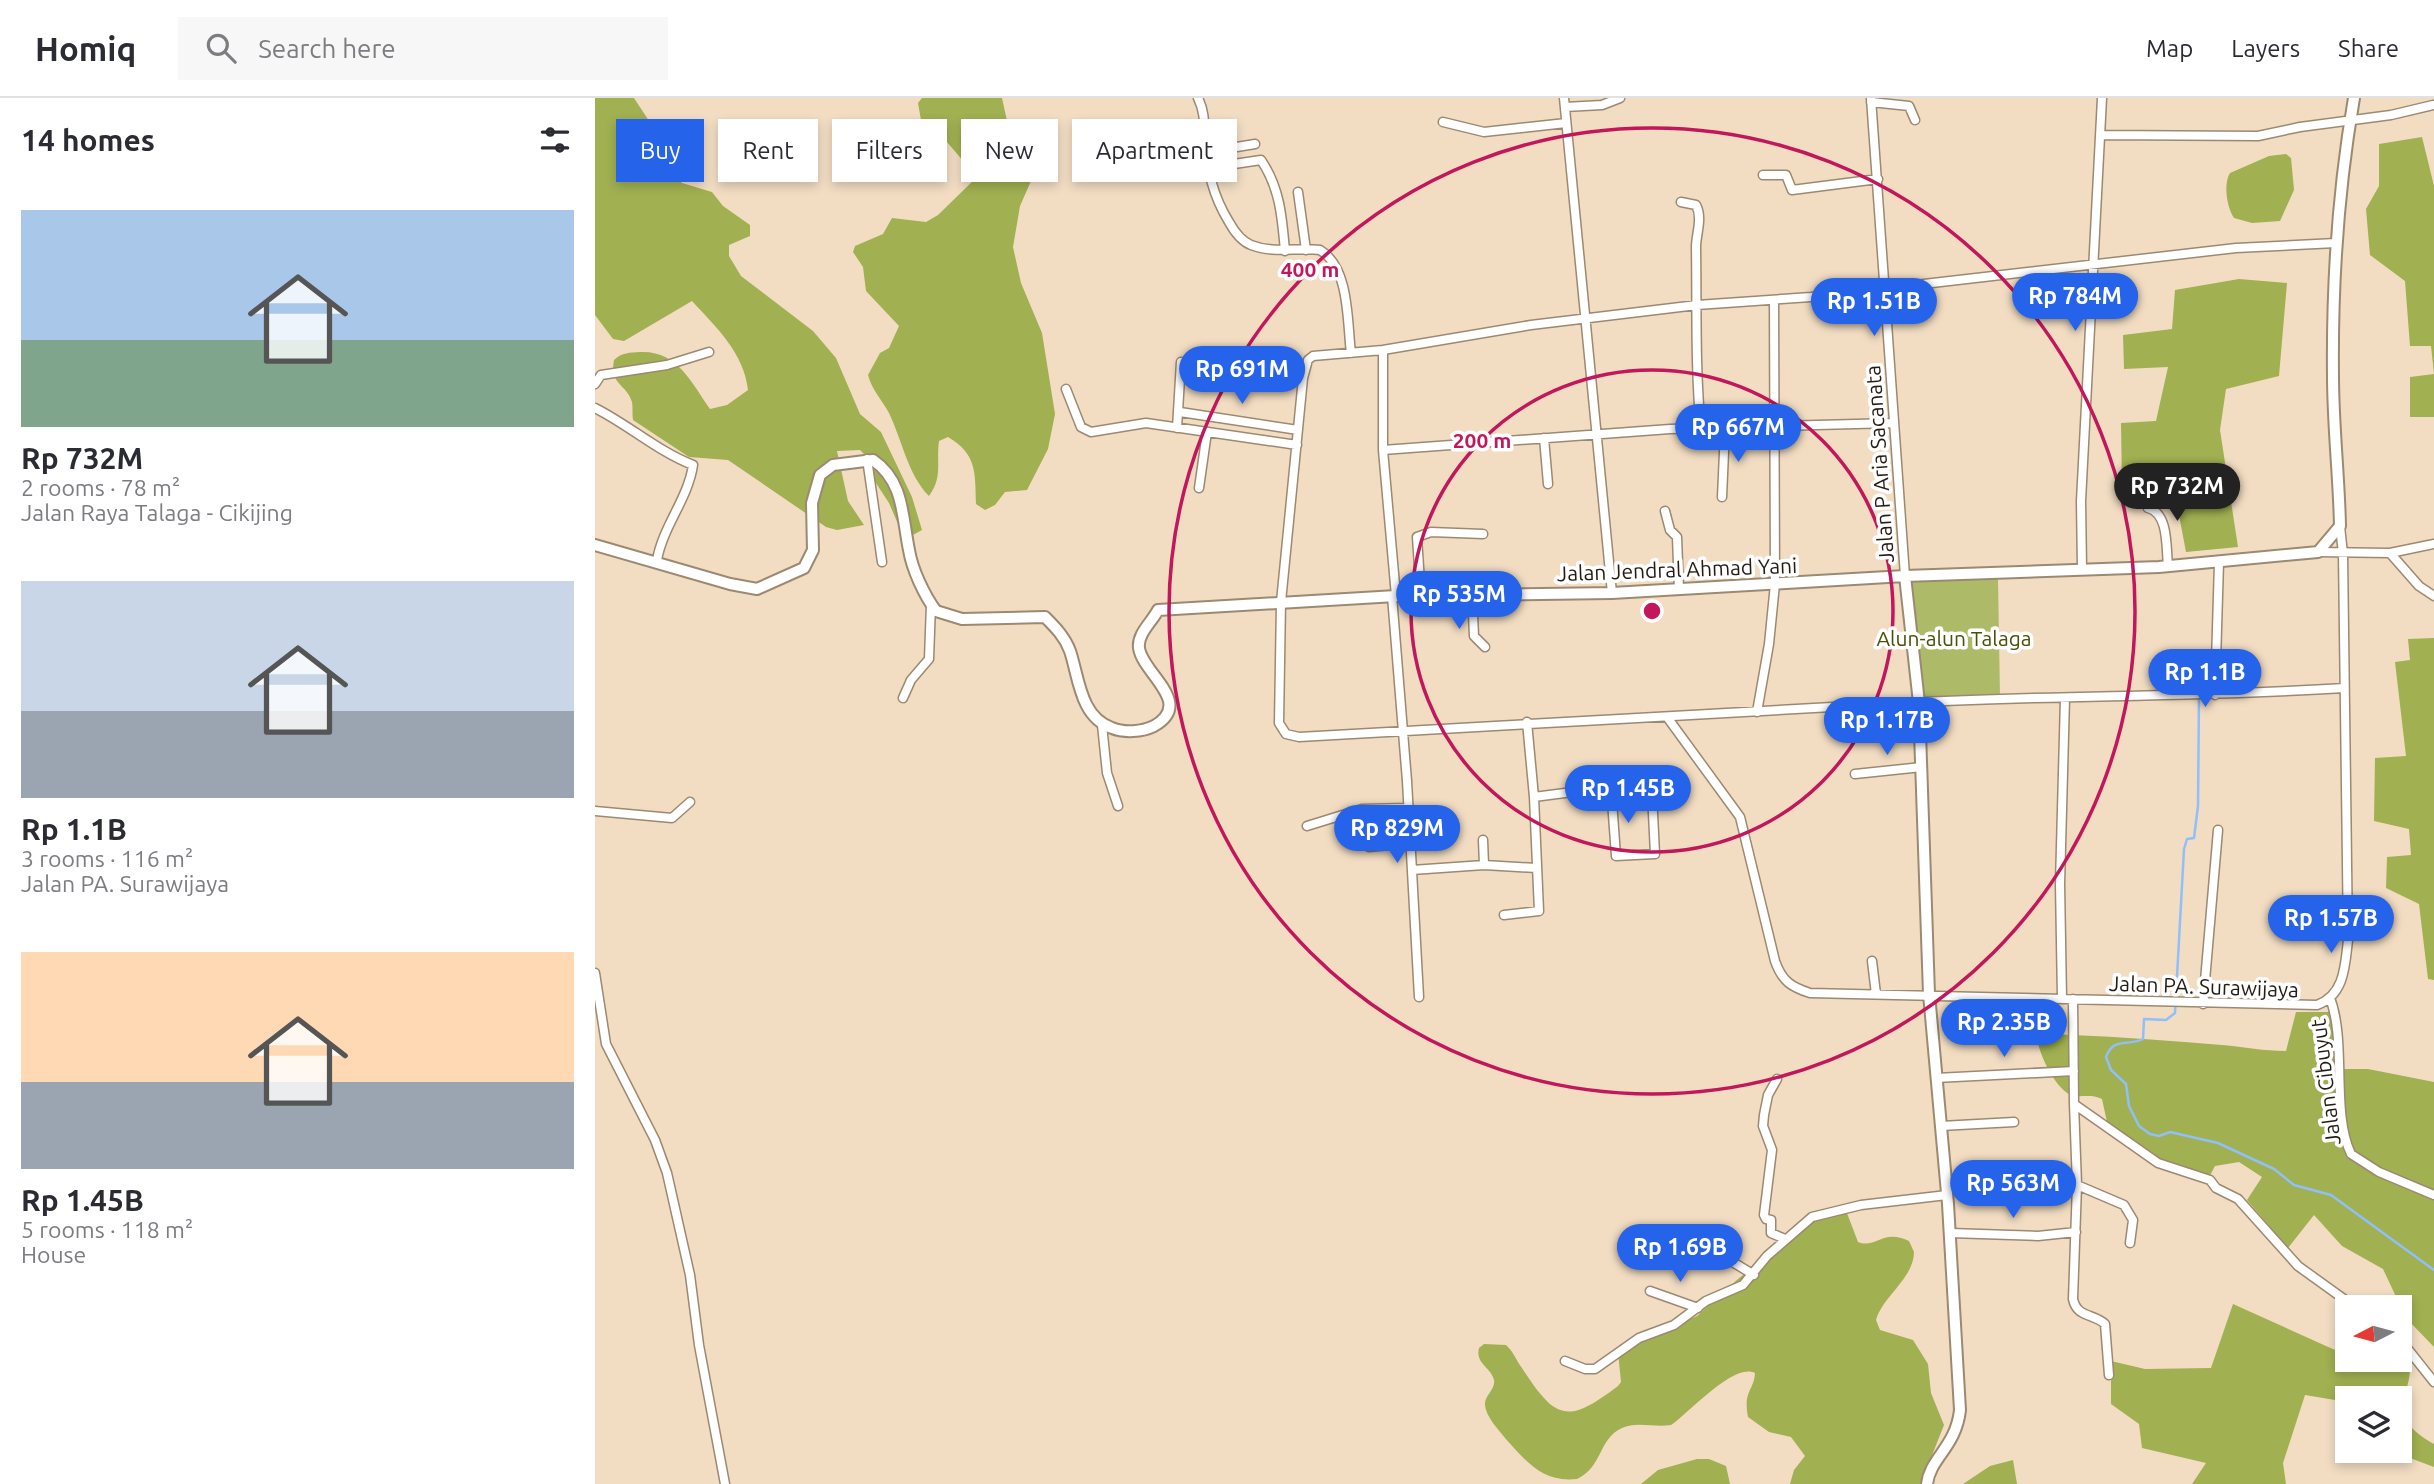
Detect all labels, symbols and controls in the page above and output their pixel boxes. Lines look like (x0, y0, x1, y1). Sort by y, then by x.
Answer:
search box (178, 17, 668, 80)
icon: search (202, 29, 240, 67)
text: Homiq (35, 30, 136, 67)
text: Search here (258, 34, 396, 63)
text: Map (2146, 35, 2193, 62)
text: Layers (2231, 35, 2300, 62)
text: Share (2338, 35, 2399, 62)
chip: Buy (616, 119, 704, 182)
chip: Rent (718, 119, 818, 182)
chip: Filters (832, 119, 947, 182)
chip: New (961, 119, 1058, 182)
chip: Apartment (1072, 119, 1237, 182)
icon: filters (536, 121, 574, 159)
text: 14 homes (21, 123, 155, 157)
icon: home (235, 256, 361, 382)
text: 400 m (1281, 257, 1339, 281)
pin: Rp 784M (2010, 274, 2140, 333)
pin: Rp 1.51B (1802, 278, 1946, 338)
text: Rp 784M (2028, 283, 2122, 308)
text: Rp 1.51B (1827, 288, 1921, 313)
pin: Rp 691M (1177, 346, 1307, 406)
text: Rp 691M (1195, 356, 1289, 381)
street label: Jalan P Aria Sacanata (1860, 364, 1898, 564)
pin: Rp 667M (1673, 404, 1803, 464)
text: Rp 667M (1691, 414, 1785, 439)
text: 200 m (1453, 428, 1511, 452)
text: Rp 732M (21, 441, 143, 475)
pin: Rp 732M (2112, 464, 2242, 523)
text: Rp 732M (2130, 473, 2224, 498)
text: 2 rooms · 78 m² (21, 475, 180, 500)
text: Jalan Raya Talaga - Cikijing (21, 500, 293, 525)
street label: Jalan Jendral Ahmad Yani (1556, 553, 1798, 585)
pin: Rp 535M (1394, 572, 1524, 631)
text: Rp 535M (1412, 581, 1506, 606)
centre of rings (1640, 599, 1664, 623)
park label: Alun-alun Talaga (1876, 626, 2032, 650)
icon: home (235, 627, 361, 753)
pin: Rp 1.1B (2140, 650, 2270, 709)
text: Rp 1.1B (2164, 659, 2246, 684)
pin: Rp 1.17B (1815, 698, 1959, 757)
text: Rp 1.17B (1840, 707, 1934, 732)
pin: Rp 1.45B (1556, 766, 1700, 825)
text: Rp 1.45B (1581, 775, 1675, 800)
pin: Rp 829M (1332, 806, 1462, 865)
text: Rp 1.1B (21, 812, 127, 846)
text: Rp 829M (1350, 815, 1444, 840)
text: 3 rooms · 116 m² (21, 846, 193, 871)
text: Jalan PA. Surawijaya (21, 871, 229, 896)
pin: Rp 1.57B (2259, 896, 2403, 955)
text: Rp 1.57B (2284, 905, 2378, 930)
street label: Jalan PA. Surawijaya (2109, 971, 2299, 1001)
icon: home (235, 998, 361, 1124)
pin: Rp 2.35B (1932, 1000, 2076, 1059)
text: Rp 2.35B (1957, 1009, 2051, 1034)
street label: Jalan Cibuyut (2305, 1018, 2345, 1146)
pin: Rp 563M (1948, 1160, 2078, 1220)
text: Rp 563M (1966, 1170, 2060, 1195)
text: Rp 1.45B (21, 1183, 144, 1217)
text: 5 rooms · 118 m² (21, 1217, 193, 1242)
pin: Rp 1.69B (1608, 1224, 1752, 1284)
text: Rp 1.69B (1633, 1234, 1727, 1259)
text: House (21, 1242, 86, 1267)
north arrow (2335, 1295, 2411, 1372)
map controls (2335, 1295, 2412, 1463)
button: layers (2335, 1386, 2412, 1463)

